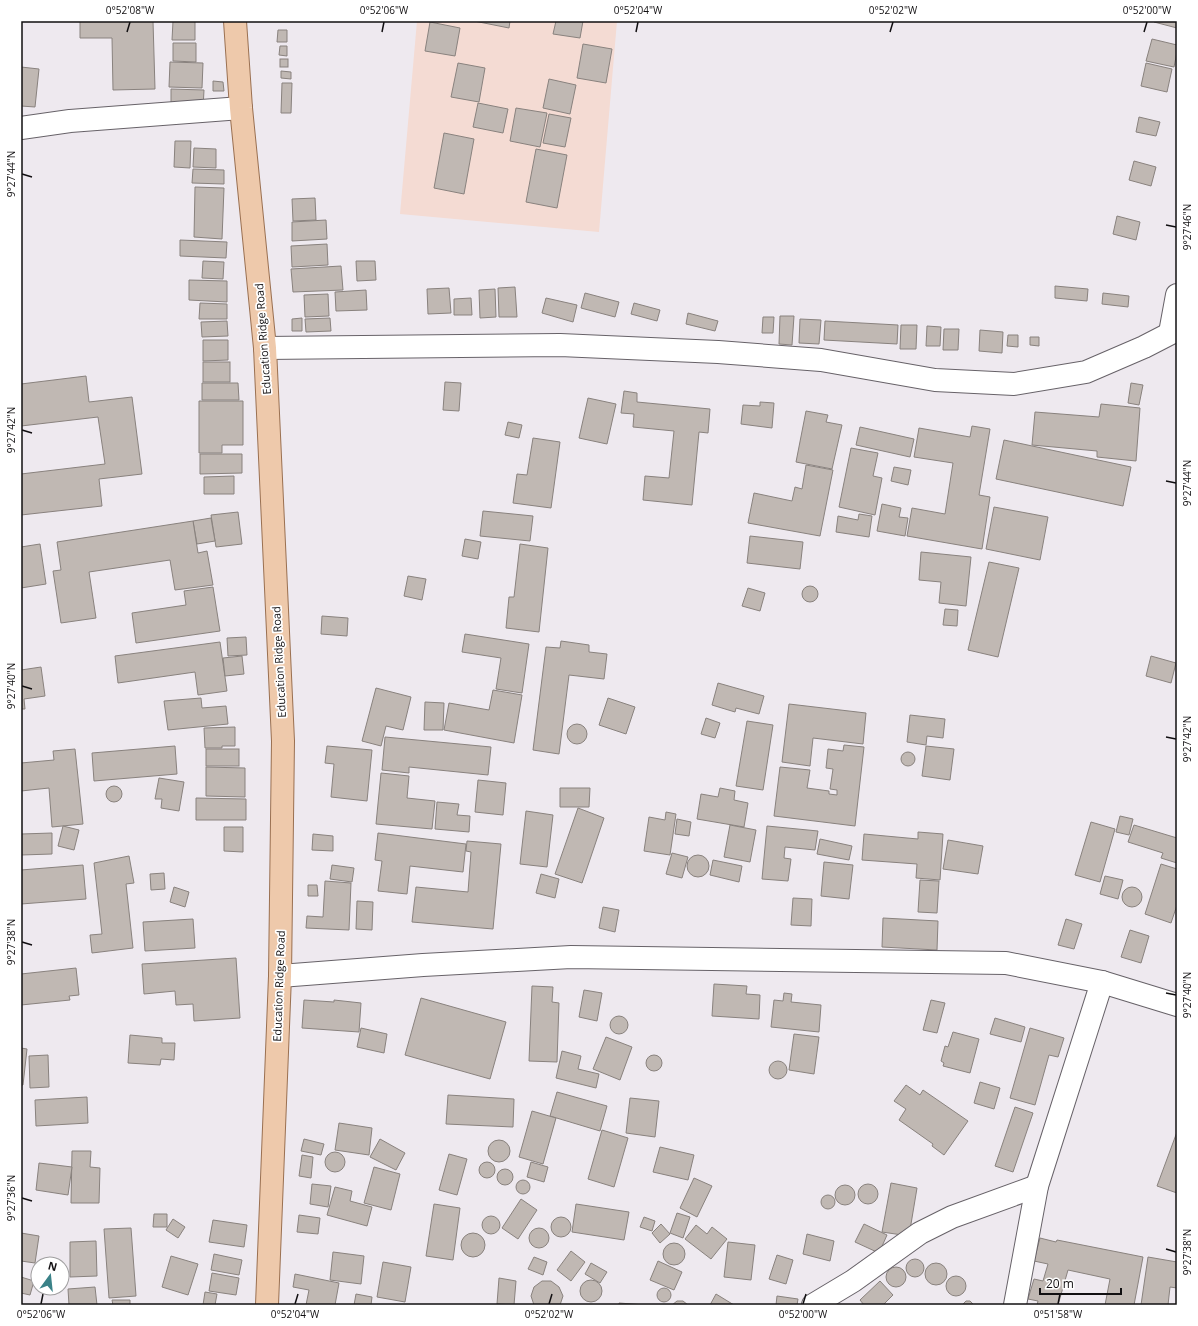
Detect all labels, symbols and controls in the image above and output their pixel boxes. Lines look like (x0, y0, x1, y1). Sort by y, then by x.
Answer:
text: 0°52'08"W (106, 3, 155, 17)
text: 0°52'06"W (360, 3, 409, 17)
text: 0°52'04"W (614, 3, 663, 17)
text: 0°52'02"W (869, 3, 918, 17)
text: 0°52'00"W (1123, 3, 1172, 17)
text: 9°27'44"N (4, 151, 18, 197)
text: 9°27'46"N (1180, 204, 1194, 250)
street label: Education Ridge Road (251, 283, 274, 395)
text: 9°27'42"N (4, 407, 18, 453)
text: 9°27'44"N (1180, 460, 1194, 506)
street label: Education Ridge Road (268, 606, 289, 718)
text: 9°27'40"N (4, 663, 18, 709)
text: 9°27'42"N (1180, 716, 1194, 762)
text: 9°27'38"N (4, 919, 18, 965)
street label: Education Ridge Road (269, 930, 288, 1042)
text: 9°27'40"N (1180, 972, 1194, 1018)
text: 9°27'36"N (4, 1175, 18, 1221)
text: 9°27'38"N (1180, 1229, 1194, 1275)
north arrow (30, 1256, 70, 1296)
text: N (46, 1257, 59, 1274)
scale bar (1040, 1270, 1121, 1296)
text: 20 m (1046, 1275, 1074, 1292)
text: 0°52'06"W (17, 1307, 66, 1321)
text: 0°52'04"W (271, 1307, 320, 1321)
text: 0°52'02"W (525, 1307, 574, 1321)
text: 0°52'00"W (779, 1307, 828, 1321)
text: 0°51'58"W (1034, 1307, 1083, 1321)

